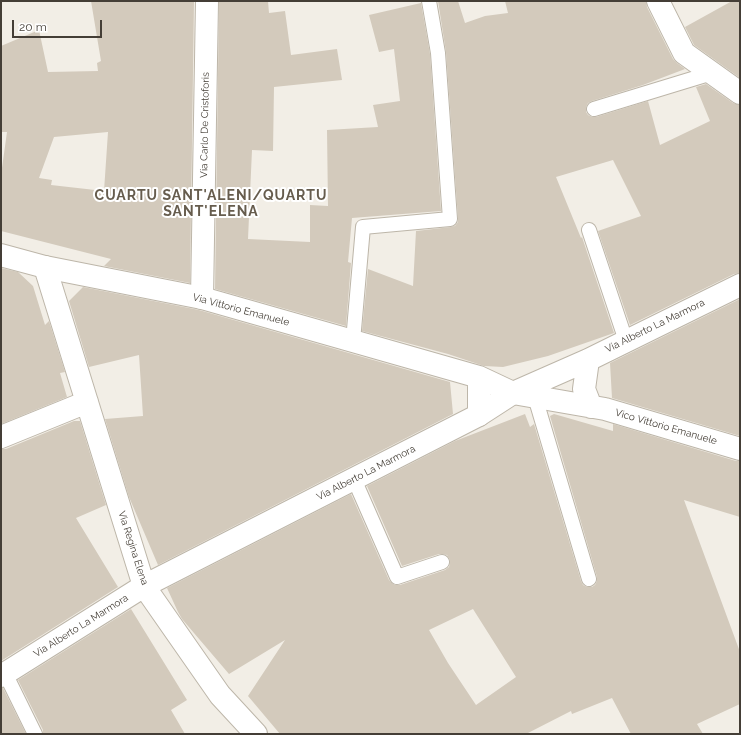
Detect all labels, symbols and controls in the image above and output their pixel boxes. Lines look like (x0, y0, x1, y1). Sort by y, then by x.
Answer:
scale bar (14, 12, 104, 38)
text: 20 m (19, 20, 47, 34)
street label: Via Carlo De Cristoforis (198, 72, 212, 178)
district label: CUARTU SANT'ALENI/QUARTU SANT'ELENA (95, 188, 327, 220)
street label: Via Vittorio Emanuele (191, 291, 291, 329)
street label: Via Alberto La Marmora (603, 297, 707, 355)
street label: Vico Vittorio Emanuele (614, 407, 718, 447)
street label: Via Alberto La Marmora (315, 443, 417, 503)
street label: Via Regina Elena (115, 509, 151, 587)
street label: Via Alberto La Marmora (31, 592, 131, 660)

